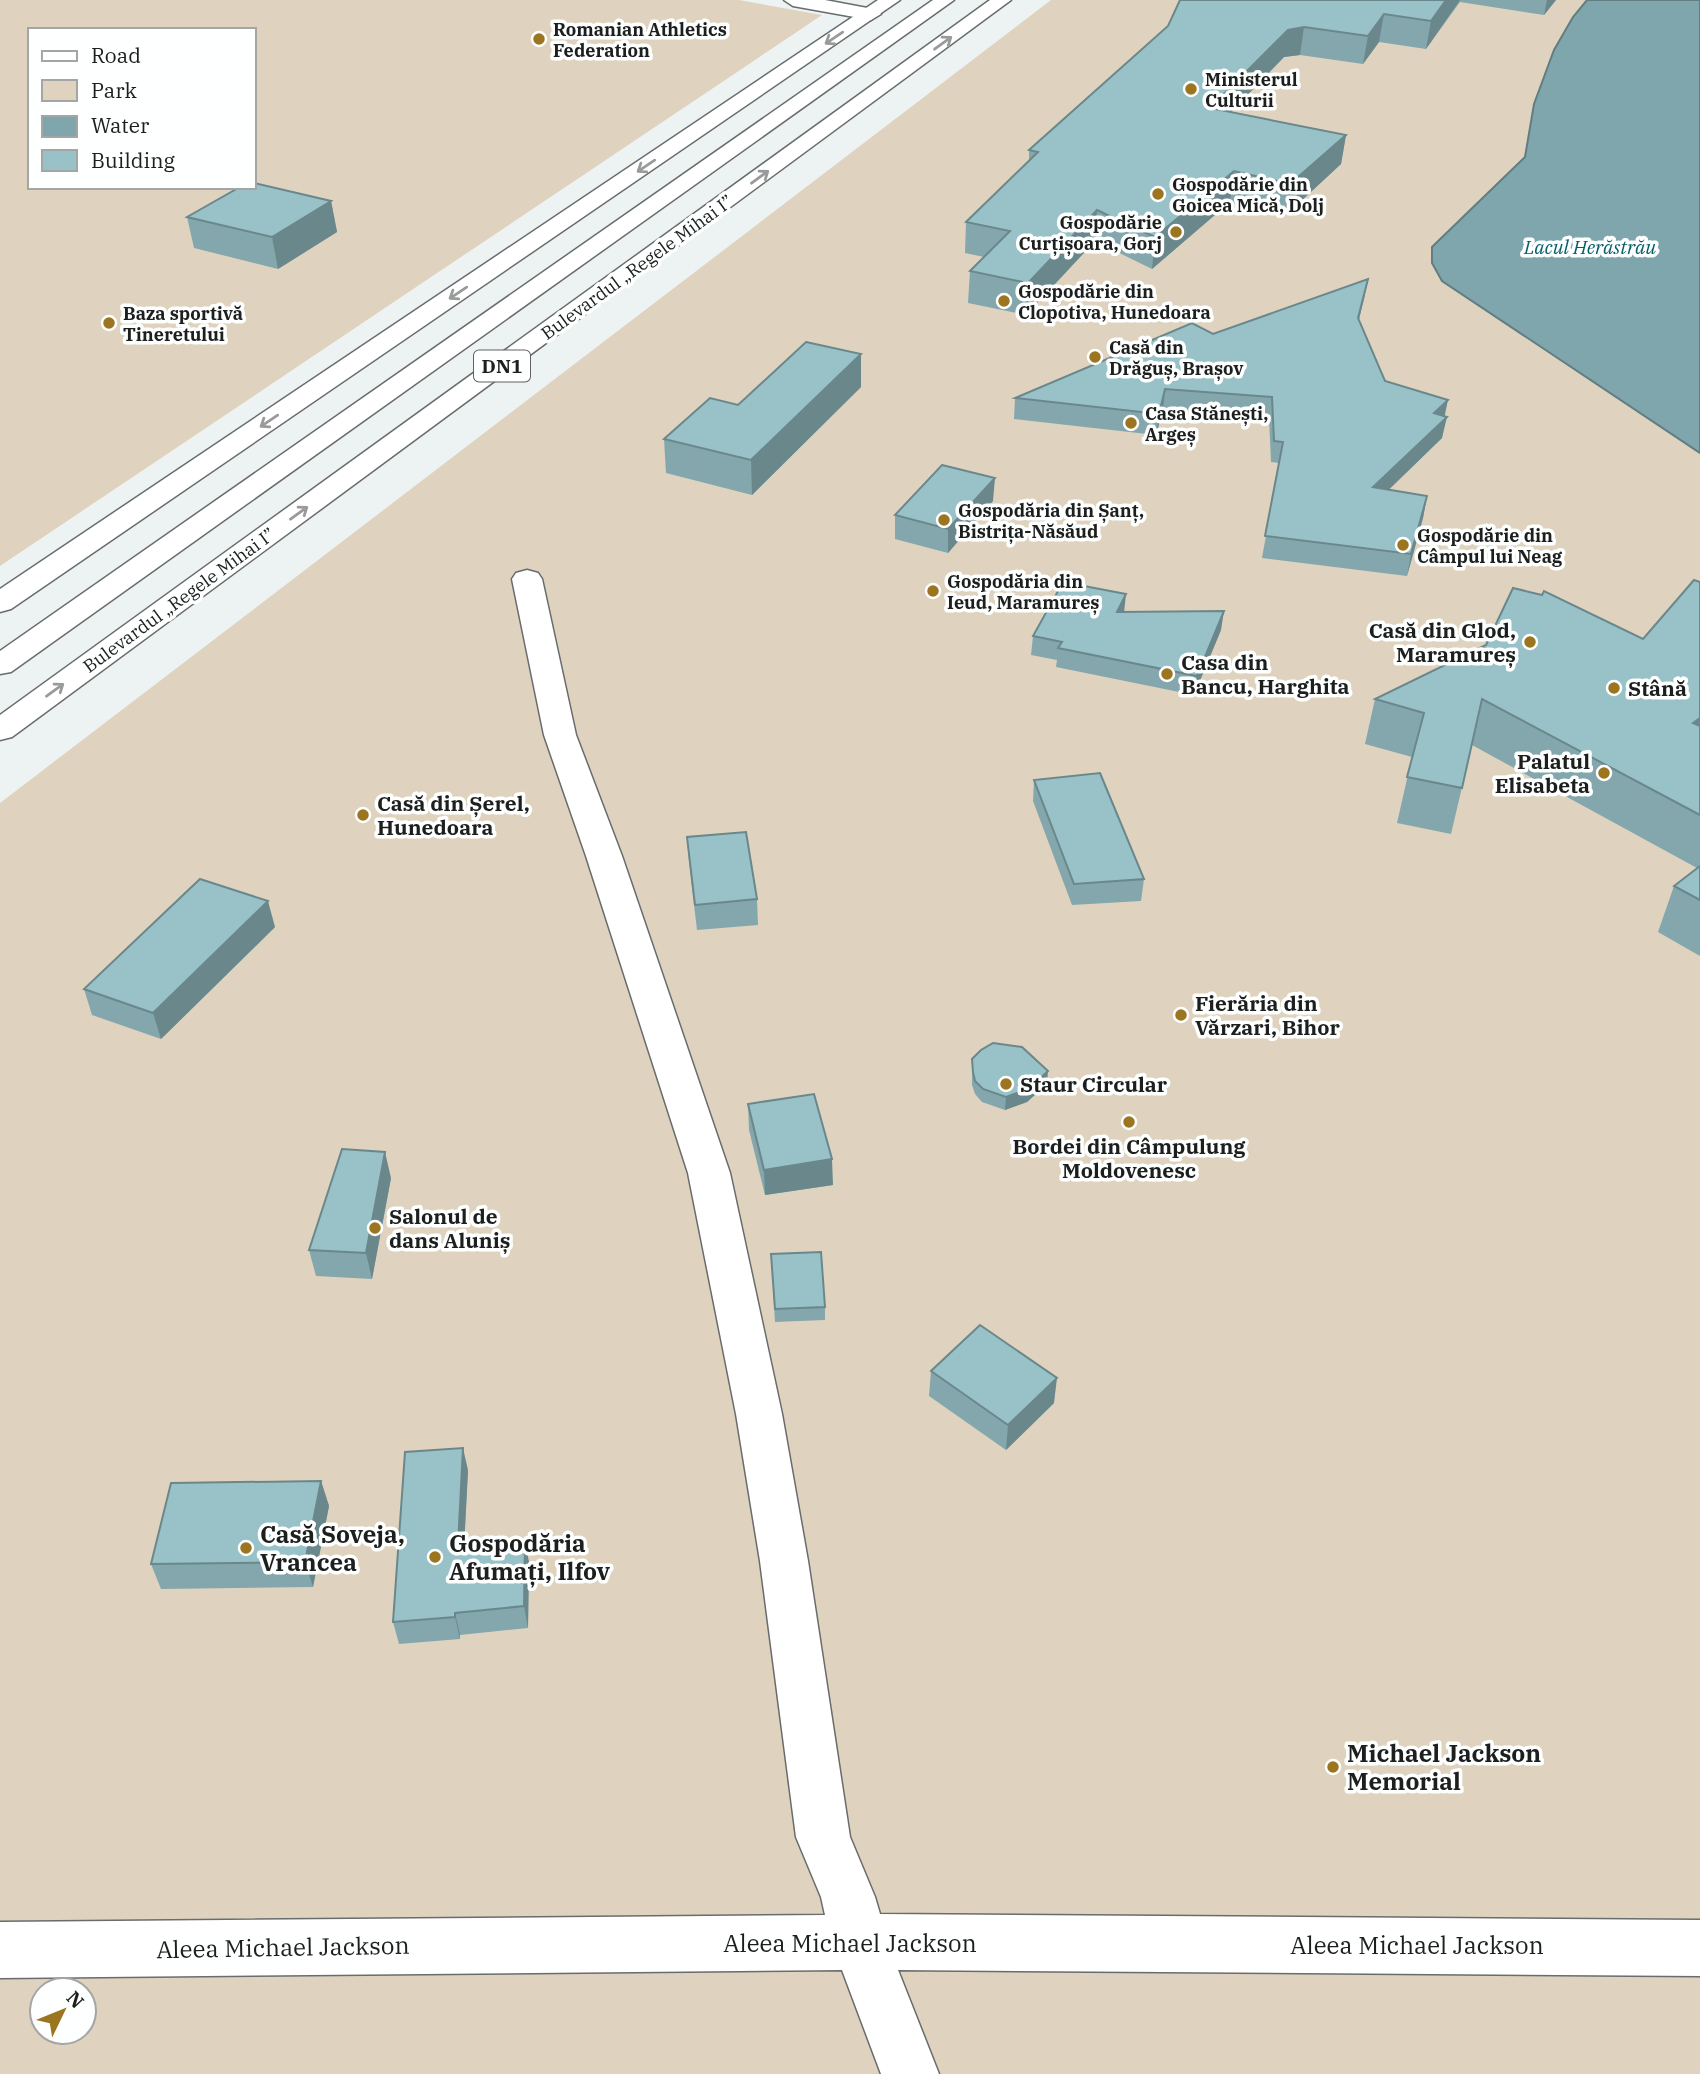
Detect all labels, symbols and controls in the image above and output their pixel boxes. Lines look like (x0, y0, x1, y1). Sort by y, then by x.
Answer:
place label: Romanian Athletics Federation (553, 18, 727, 62)
legend (28, 28, 256, 189)
marker: Romanian Athletics Federation (531, 31, 547, 47)
one-way arrow (825, 31, 845, 45)
one-way arrow (934, 36, 953, 51)
text: Road (91, 41, 141, 69)
place label: Ministerul Culturii (1205, 68, 1298, 112)
text: Park (91, 76, 138, 104)
marker: Ministerul Culturii (1183, 81, 1199, 97)
text: Water (91, 111, 150, 139)
text: Building (91, 146, 176, 174)
one-way arrow (637, 159, 656, 173)
one-way arrow (750, 170, 769, 184)
place label: Gospodărie din Goicea Mică, Dolj (1172, 173, 1324, 217)
marker: Gospodărie din Goicea Mică, Dolj (1150, 186, 1166, 202)
street label: Bulevardul „Regele Mihai I” (536, 189, 738, 345)
place label: Gospodărie Curțișoara, Gorj (1019, 211, 1162, 256)
marker: Gospodărie Curțișoara, Gorj (1168, 224, 1184, 240)
water label: Lacul Herăstrău (1523, 235, 1656, 259)
place label: Gospodărie din Clopotiva, Hunedoara (1018, 280, 1211, 324)
one-way arrow (448, 286, 468, 300)
marker: Gospodărie din Clopotiva, Hunedoara (996, 293, 1012, 309)
place label: Baza sportivă Tineretului (123, 302, 243, 346)
marker: Baza sportivă Tineretului (101, 315, 117, 331)
place label: Casă din Drăguș, Brașov (1109, 336, 1244, 381)
marker: Casă din Drăguș, Brașov (1087, 349, 1103, 365)
road number: DN1 (474, 350, 530, 382)
place label: Casa Stănești, Argeș (1145, 402, 1268, 447)
one-way arrow (260, 414, 279, 428)
marker: Casa Stănești, Argeș (1123, 415, 1139, 431)
place label: Gospodăria din Șanț, Bistrița-Năsăud (958, 499, 1144, 544)
one-way arrow (289, 506, 308, 521)
marker: Gospodăria din Șanț, Bistrița-Năsăud (936, 512, 952, 528)
street label: Bulevardul „Regele Mihai I” (78, 522, 280, 678)
place label: Gospodărie din Câmpul lui Neag (1417, 524, 1563, 568)
marker: Gospodărie din Câmpul lui Neag (1395, 537, 1411, 553)
place label: Gospodăria din Ieud, Maramureș (947, 570, 1099, 615)
marker: Gospodăria din Ieud, Maramureș (925, 583, 941, 599)
place label: Casă din Glod, Maramureș (1369, 616, 1516, 668)
marker: Casă din Glod, Maramureș (1522, 634, 1538, 650)
place label: Casa din Bancu, Harghita (1181, 648, 1350, 700)
marker: Casa din Bancu, Harghita (1159, 666, 1175, 682)
place label: Stână (1628, 674, 1687, 702)
marker: Stână (1606, 680, 1622, 696)
one-way arrow (45, 683, 64, 697)
place label: Palatul Elisabeta (1495, 747, 1590, 799)
marker: Palatul Elisabeta (1596, 765, 1612, 781)
place label: Casă din Șerel, Hunedoara (377, 789, 530, 841)
marker: Casă din Șerel, Hunedoara (355, 807, 371, 823)
place label: Fierăria din Vărzari, Bihor (1195, 989, 1340, 1041)
marker: Fierăria din Vărzari, Bihor (1173, 1007, 1189, 1023)
place label: Staur Circular (1020, 1070, 1168, 1098)
marker: Staur Circular (998, 1076, 1014, 1092)
marker: Bordei din Câmpulung Moldovenesc (1121, 1114, 1137, 1130)
place label: Bordei din Câmpulung Moldovenesc (1012, 1132, 1246, 1184)
place label: Salonul de dans Aluniș (389, 1202, 510, 1254)
marker: Salonul de dans Aluniș (367, 1220, 383, 1236)
place label: Casă Soveja, Vrancea (260, 1518, 405, 1578)
place label: Gospodăria Afumați, Ilfov (449, 1527, 611, 1588)
marker: Casă Soveja, Vrancea (238, 1540, 254, 1556)
marker: Gospodăria Afumați, Ilfov (427, 1549, 443, 1565)
place label: Michael Jackson Memorial (1347, 1737, 1541, 1797)
marker: Michael Jackson Memorial (1325, 1759, 1341, 1775)
street label: Aleea Michael Jackson (723, 1927, 977, 1959)
street label: Aleea Michael Jackson (156, 1929, 410, 1965)
street label: Aleea Michael Jackson (1290, 1929, 1544, 1961)
north arrow (28, 1976, 98, 2046)
text: N (62, 1986, 89, 2013)

